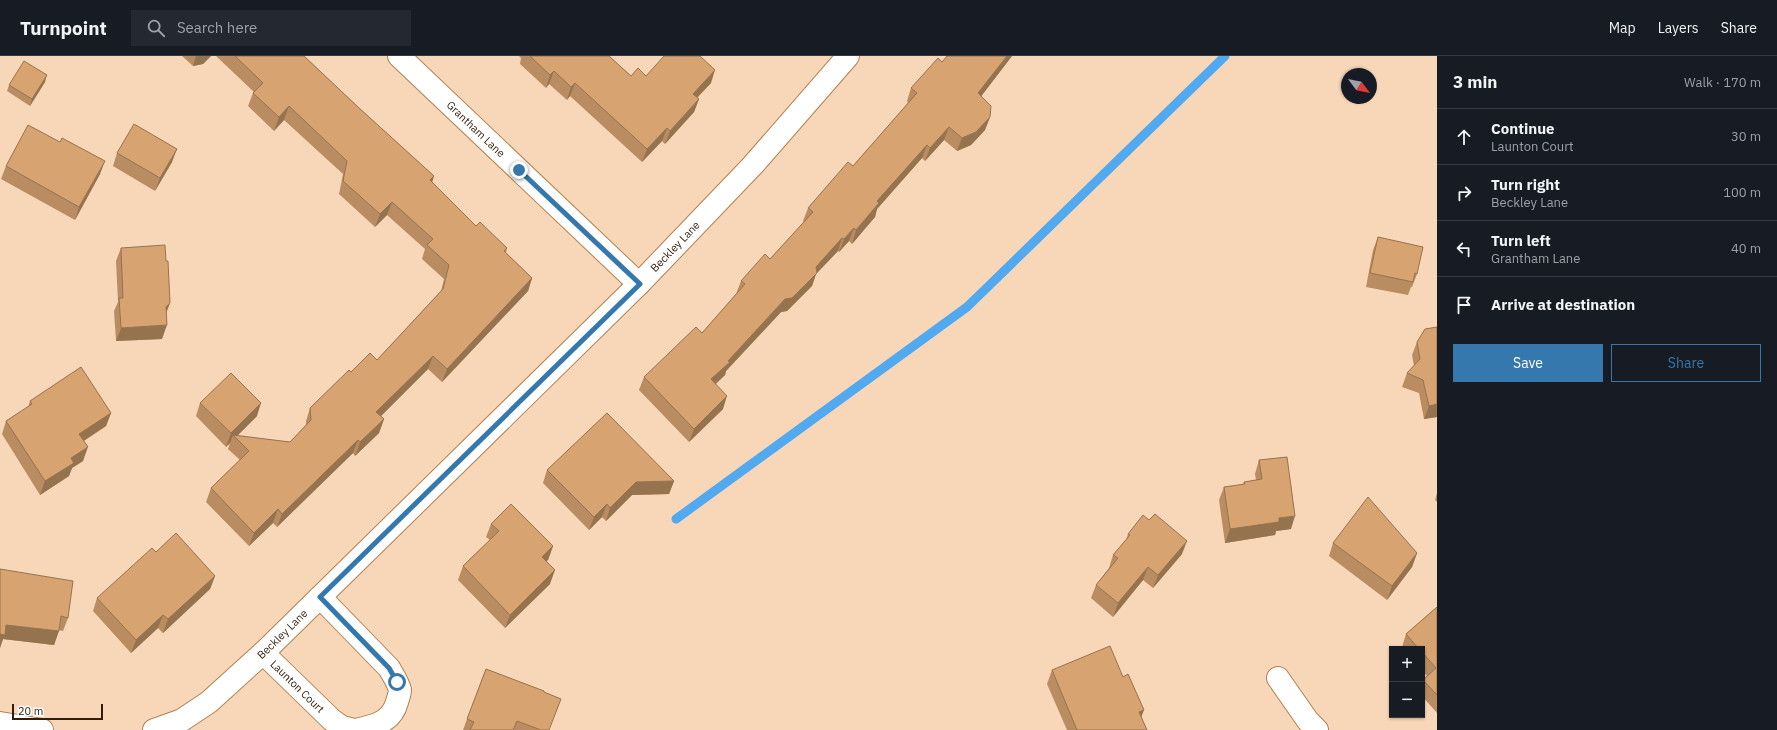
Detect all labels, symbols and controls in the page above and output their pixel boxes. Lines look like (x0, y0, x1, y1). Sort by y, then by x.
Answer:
search box (131, 10, 411, 46)
text: Turnpoint (20, 16, 107, 40)
icon: search (145, 17, 167, 39)
text: Search here (177, 18, 257, 37)
text: Map (1609, 19, 1636, 37)
text: Layers (1658, 19, 1699, 37)
text: Share (1721, 19, 1757, 37)
north arrow (1341, 68, 1377, 104)
text: 3 min (1453, 71, 1497, 93)
text: Walk · 170 m (1684, 74, 1761, 91)
street label: Grantham Lane (444, 98, 508, 160)
text: Continue (1491, 119, 1555, 138)
icon: ahead (1453, 126, 1475, 148)
text: 30 m (1731, 128, 1761, 145)
text: Launton Court (1491, 138, 1574, 155)
route end (510, 161, 528, 179)
text: Turn right (1491, 175, 1560, 194)
icon: right (1453, 182, 1475, 204)
text: 100 m (1723, 184, 1761, 201)
text: Beckley Lane (1491, 194, 1568, 211)
street label: Beckley Lane (647, 218, 703, 275)
text: Turn left (1491, 231, 1551, 250)
icon: left (1453, 238, 1475, 260)
text: 40 m (1731, 240, 1761, 257)
text: Grantham Lane (1491, 250, 1580, 267)
icon: arrive (1453, 294, 1475, 316)
text: Arrive at destination (1491, 295, 1635, 314)
button: Save (1453, 344, 1603, 382)
button: Share (1611, 344, 1761, 382)
street label: Beckley Lane (254, 606, 310, 662)
map controls (1389, 646, 1425, 718)
button: + (1389, 646, 1425, 682)
street label: Launton Court (267, 657, 328, 716)
route start (388, 673, 406, 691)
button: − (1389, 682, 1425, 718)
scale bar (12, 702, 103, 721)
text: 20 m (18, 704, 43, 718)

